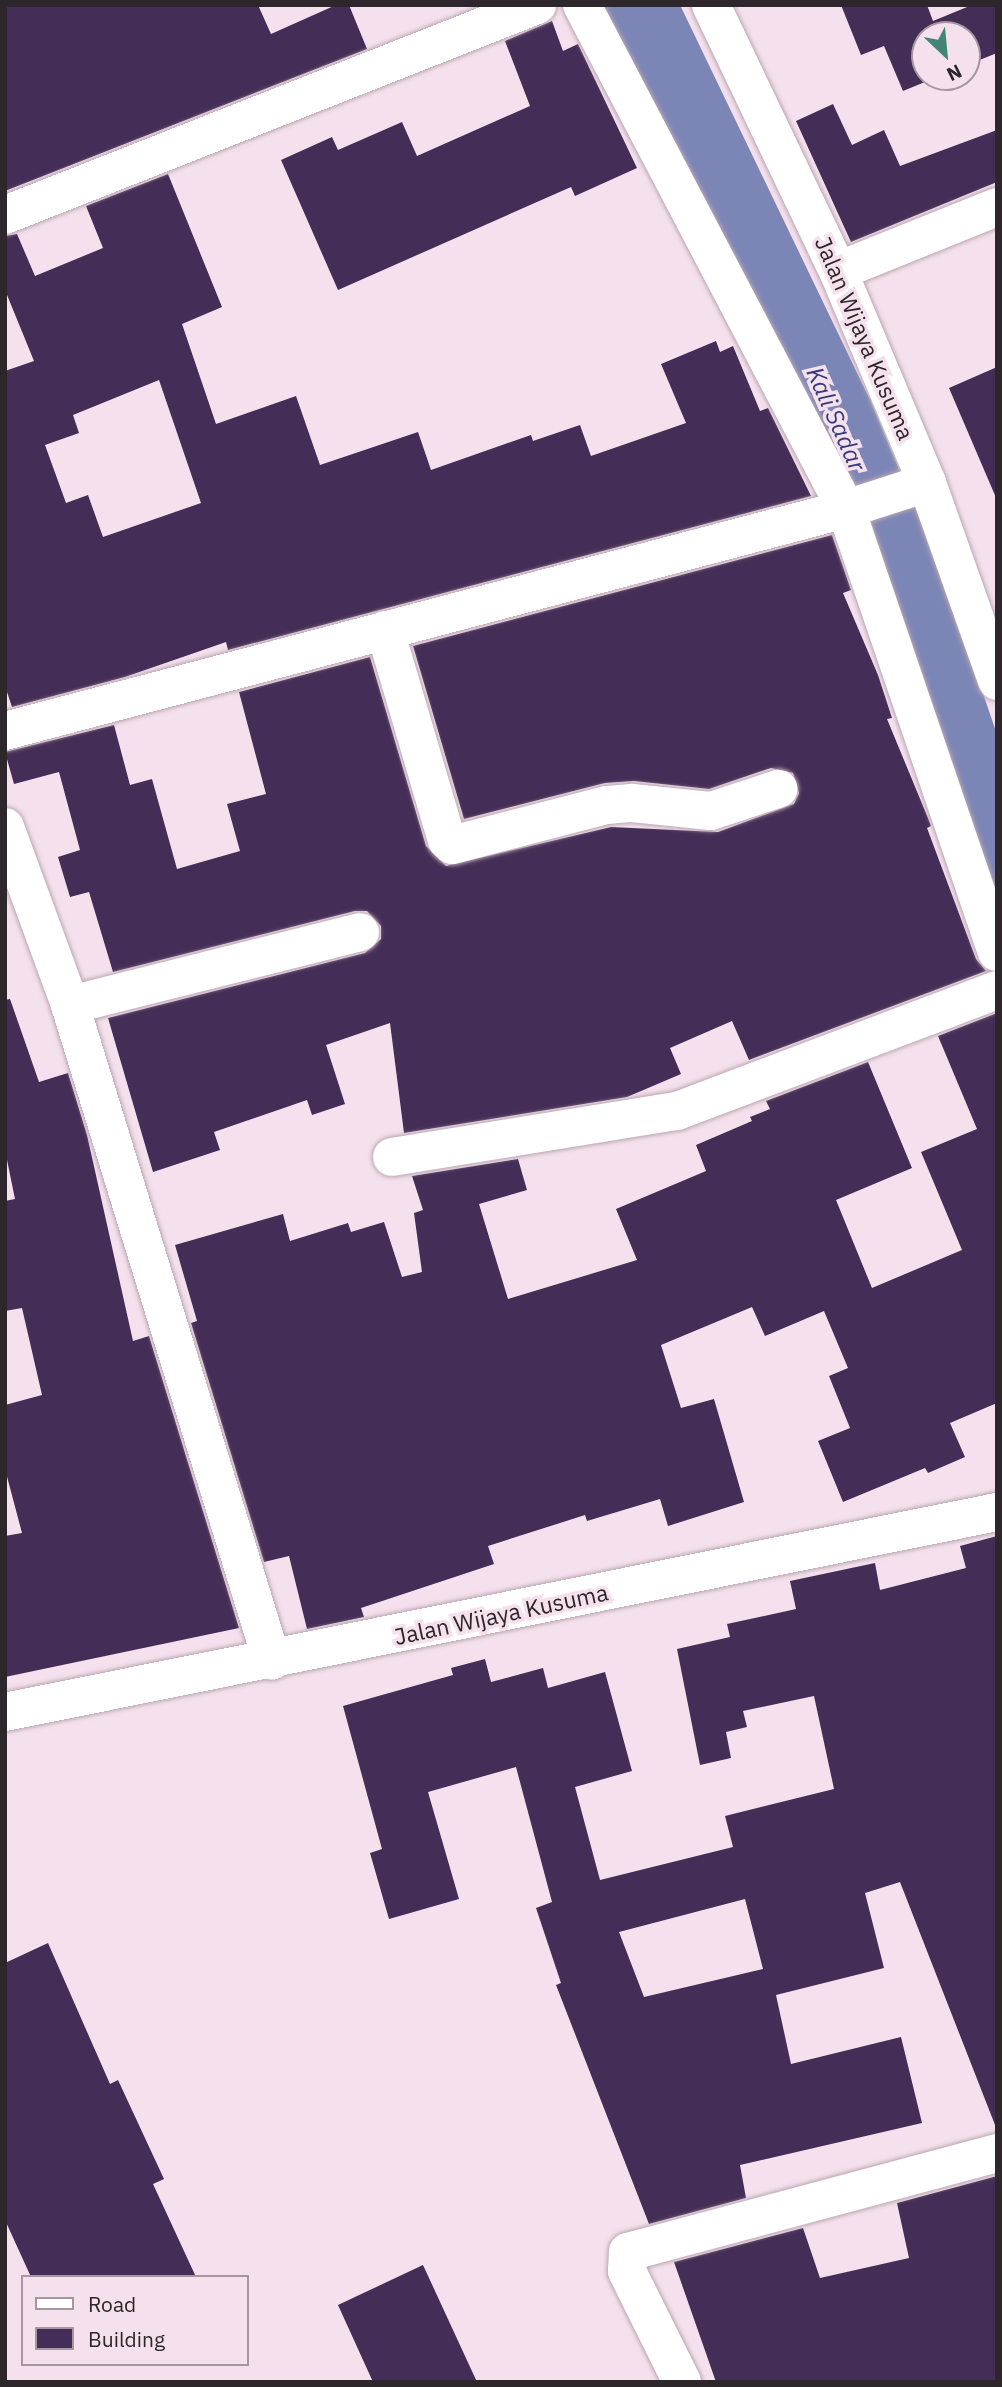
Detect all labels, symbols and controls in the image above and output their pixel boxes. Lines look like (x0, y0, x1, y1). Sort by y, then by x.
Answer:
north arrow (911, 21, 981, 91)
text: N (943, 59, 966, 87)
street label: Jalan Wijaya Kusuma (810, 232, 920, 444)
water label: Kali Sadar (800, 363, 872, 475)
street label: Jalan Wijaya Kusuma (391, 1578, 611, 1650)
legend (21, 2275, 248, 2366)
text: Road (88, 2290, 136, 2318)
text: Building (88, 2325, 165, 2353)

